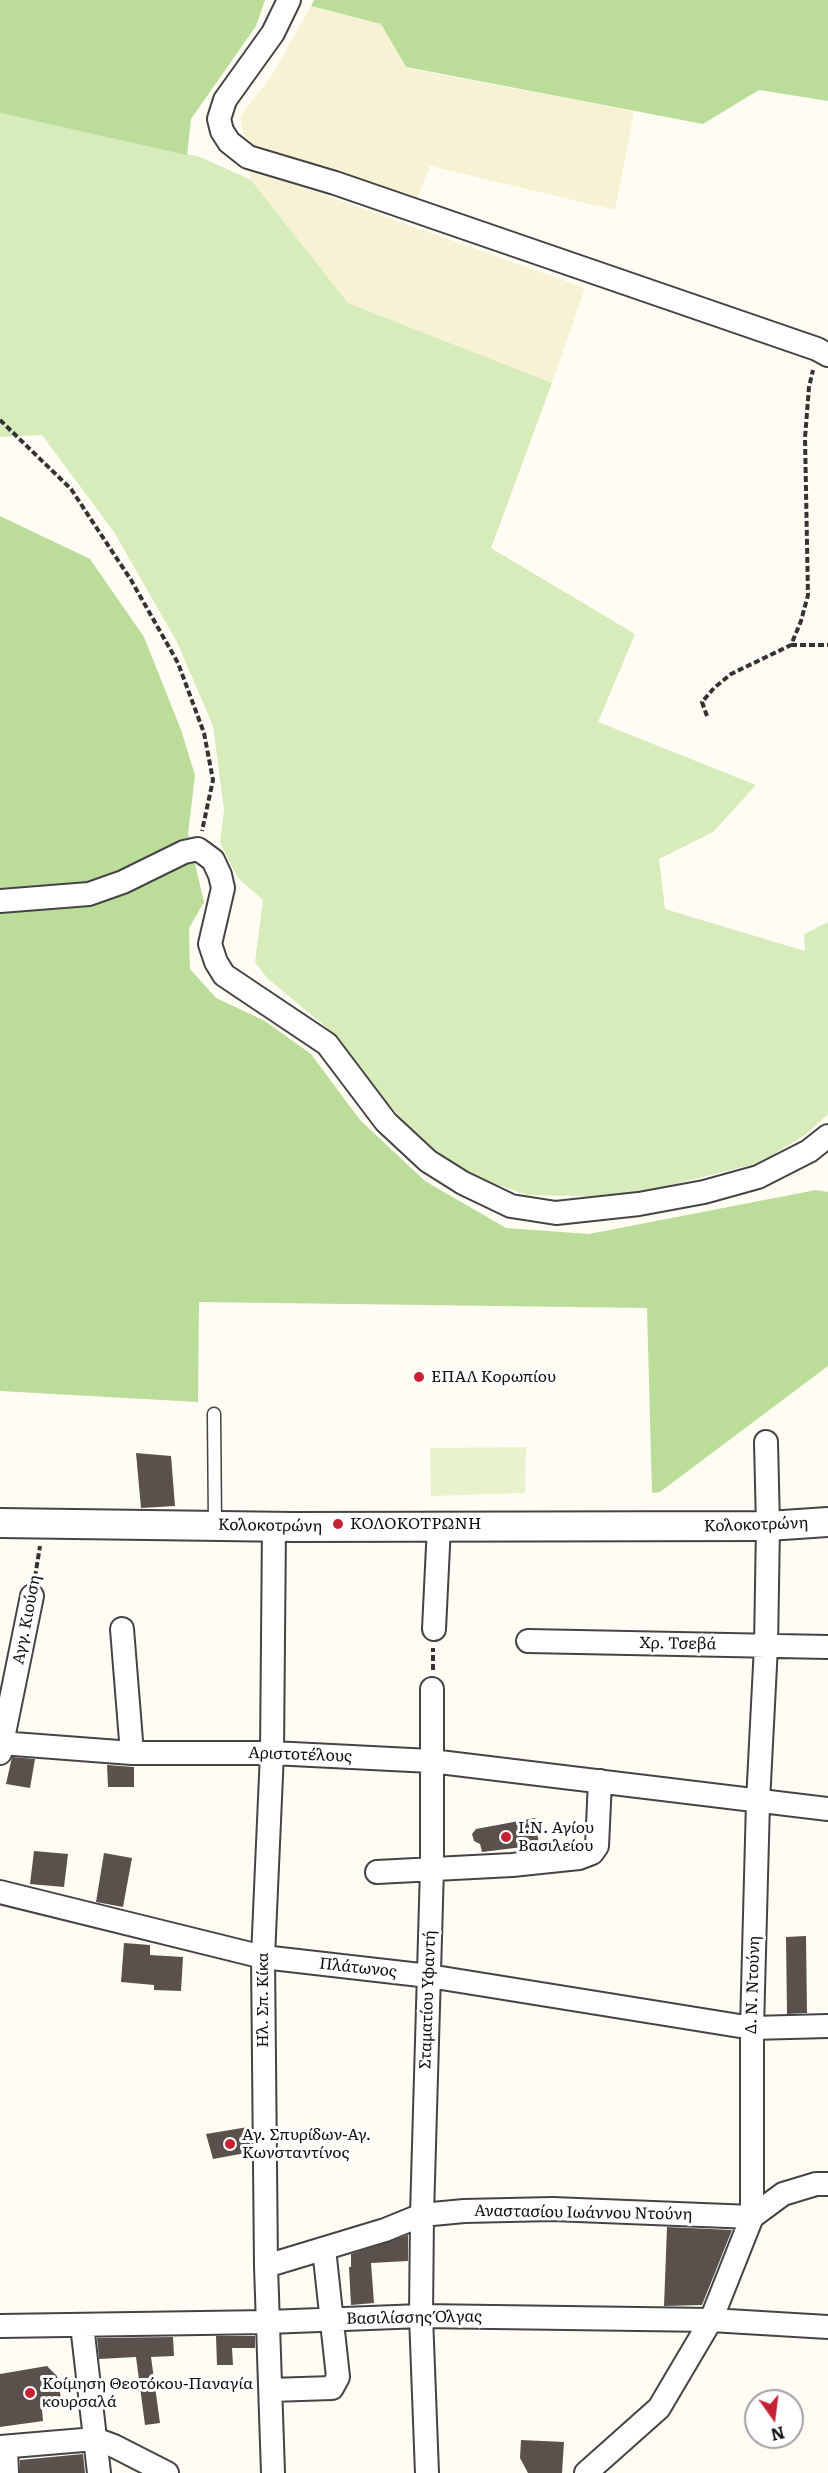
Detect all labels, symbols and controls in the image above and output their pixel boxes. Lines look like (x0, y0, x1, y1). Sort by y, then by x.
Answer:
place label: ΕΠΑΛ Κορωπίου (431, 1367, 556, 1387)
marker: ΕΠΑΛ Κορωπίου (412, 1370, 426, 1384)
place label: ΚΟΛΟΚΟΤΡΩΝΗ (350, 1514, 481, 1534)
street label: Κολοκοτρώνη (704, 1514, 808, 1536)
street label: Κολοκοτρώνη (218, 1515, 322, 1537)
marker: ΚΟΛΟΚΟΤΡΩΝΗ (331, 1517, 345, 1531)
street label: Αγγ. Κιούση (9, 1574, 45, 1666)
street label: Χρ. Τσεβά (639, 1634, 717, 1654)
street label: Αριστοτέλους (248, 1744, 352, 1766)
place label: Ι.Ν. Αγίου Βασιλείου (518, 1818, 594, 1856)
marker: Ι.Ν. Αγίου Βασιλείου (499, 1830, 513, 1844)
street label: Σταματίου Υφαντή (416, 1930, 440, 2070)
street label: Δ. Ν. Ντούνη (742, 1936, 764, 2034)
street label: Ηλ. Σπ. Κίκα (253, 1952, 273, 2048)
street label: Πλάτωνος (318, 1954, 398, 1982)
place label: Αγ. Σπυρίδων-Αγ. Κωνσταντίνος (242, 2125, 371, 2163)
marker: Αγ. Σπυρίδων-Αγ. Κωνσταντίνος (223, 2137, 237, 2151)
street label: Αναστασίου Ιωάννου Ντούνη (474, 2201, 692, 2225)
street label: Βασιλίσσης Όλγας (346, 2307, 482, 2329)
place label: Κοίμηση Θεοτόκου-Παναγία κουρσαλά (42, 2374, 253, 2412)
marker: Κοίμηση Θεοτόκου-Παναγία κουρσαλά (23, 2386, 37, 2400)
north arrow (744, 2389, 804, 2449)
text: N (768, 2421, 787, 2448)

